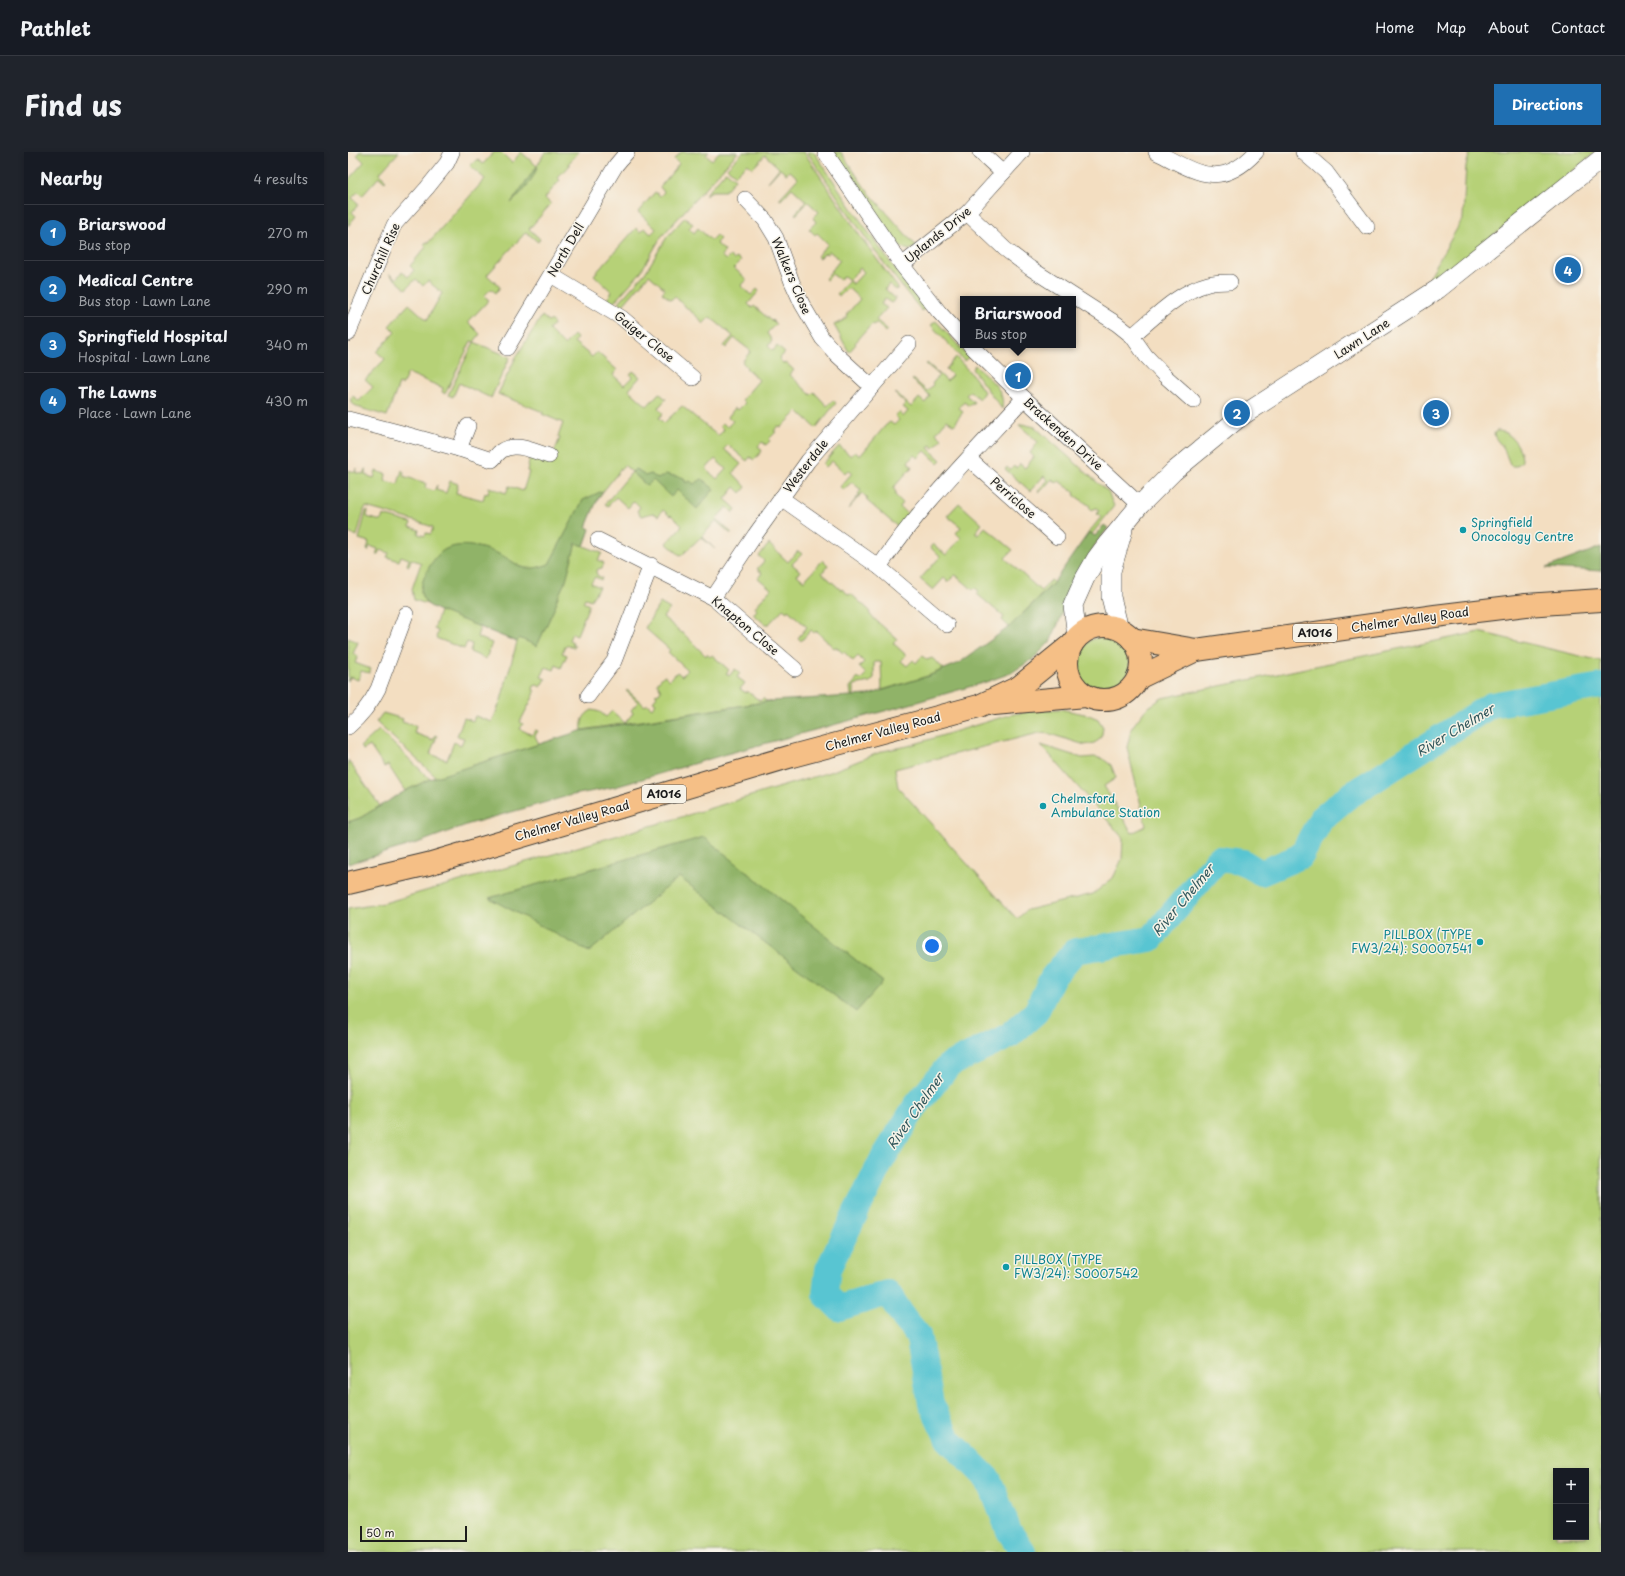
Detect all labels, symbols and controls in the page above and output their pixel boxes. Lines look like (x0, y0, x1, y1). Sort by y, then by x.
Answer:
text: Pathlet (20, 14, 91, 42)
text: Home (1375, 17, 1414, 38)
text: Map (1436, 17, 1466, 38)
text: About (1488, 17, 1529, 38)
text: Contact (1551, 17, 1605, 38)
text: Find us (24, 83, 122, 126)
button: Directions (1494, 84, 1601, 125)
text: Nearby (40, 165, 102, 191)
text: 4 results (254, 169, 308, 188)
street label: Uplands Drive (900, 201, 975, 267)
text: Briarswood (78, 212, 166, 235)
street label: North Dell (542, 219, 588, 280)
street label: Churchill Rise (356, 220, 404, 298)
text: 1 (50, 223, 56, 242)
text: 270 m (267, 223, 308, 242)
street label: Walkers Close (768, 234, 816, 317)
text: Bus stop (78, 235, 131, 254)
pin: 4 (1555, 255, 1581, 285)
text: Medical Centre (78, 268, 193, 291)
text: 2 (48, 279, 58, 298)
text: 290 m (267, 279, 308, 298)
text: Bus stop · Lawn Lane (78, 291, 211, 310)
popup (960, 296, 1076, 348)
text: Briarswood (974, 301, 1062, 324)
street label: Gaiger Close (611, 306, 679, 366)
street label: Lawn Lane (1330, 313, 1393, 363)
text: Springfield Hospital (78, 324, 228, 347)
text: Bus stop (974, 324, 1027, 343)
text: 3 (49, 335, 57, 354)
text: 340 m (265, 335, 308, 354)
text: Hospital · Lawn Lane (78, 347, 211, 366)
pin: 1 (1005, 361, 1031, 391)
text: The Lawns (78, 380, 157, 403)
text: 4 (49, 391, 57, 410)
text: 430 m (266, 391, 308, 410)
street label: Brackenden Drive (1020, 393, 1107, 474)
pin: 2 (1224, 398, 1250, 428)
pin: 3 (1423, 398, 1449, 428)
text: Place · Lawn Lane (78, 403, 192, 422)
street label: Westerdale (778, 434, 832, 496)
street label: Perriclose (987, 472, 1040, 522)
place label: Springfield Onocology Centre (1471, 513, 1574, 545)
marker: Springfield Onocology Centre (1458, 525, 1468, 535)
street label: Knapton Close (708, 592, 783, 659)
street label: Chelmer Valley Road (1350, 602, 1470, 636)
road number: A1016 (1293, 624, 1337, 642)
water label: River Chelmer (1412, 698, 1499, 760)
street label: Chelmer Valley Road (823, 707, 942, 755)
road number: A1016 (642, 785, 686, 803)
place label: Chelmsford Ambulance Station (1051, 789, 1160, 821)
street label: Chelmer Valley Road (512, 795, 631, 845)
marker: Chelmsford Ambulance Station (1038, 801, 1048, 811)
water label: River Chelmer (1147, 858, 1219, 940)
place label: PILLBOX (TYPE FW3/24): S0007541 (1351, 925, 1472, 957)
your location (922, 936, 942, 956)
marker: PILLBOX (TYPE FW3/24): S0007541 (1475, 937, 1485, 947)
water label: River Chelmer (882, 1068, 949, 1152)
place label: PILLBOX (TYPE FW3/24): S0007542 (1014, 1250, 1138, 1282)
marker: PILLBOX (TYPE FW3/24): S0007542 (1001, 1262, 1011, 1272)
map controls (1553, 1468, 1589, 1540)
button: + (1553, 1468, 1589, 1504)
button: − (1553, 1504, 1589, 1540)
scale bar (360, 1524, 467, 1543)
text: 50 m (366, 1524, 395, 1541)

